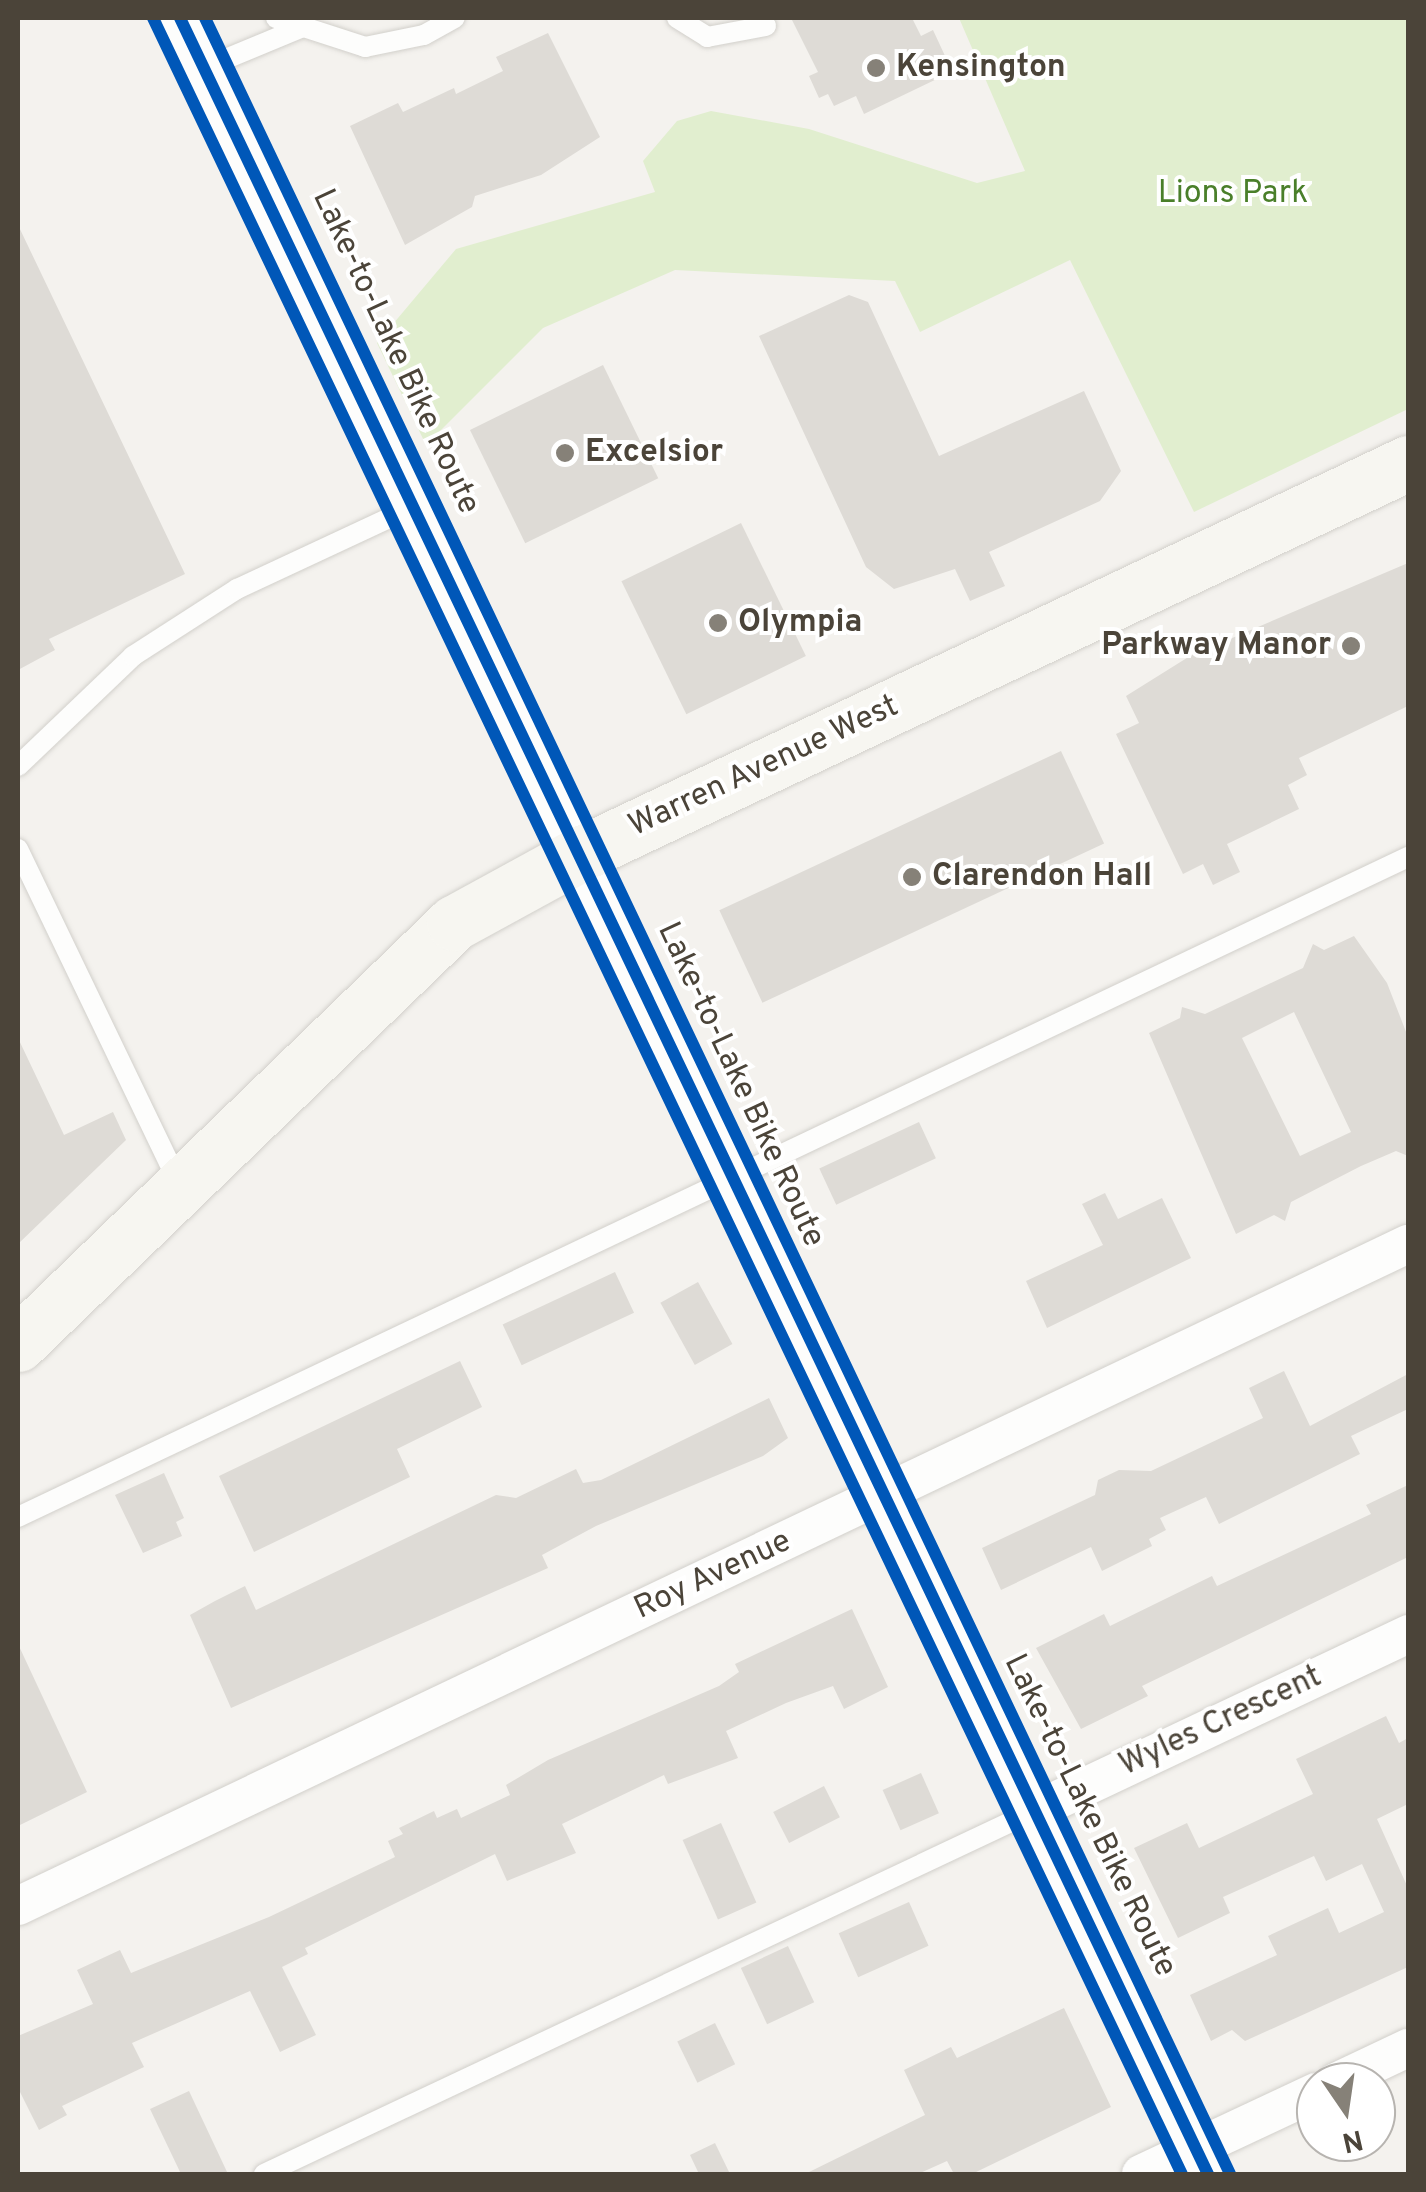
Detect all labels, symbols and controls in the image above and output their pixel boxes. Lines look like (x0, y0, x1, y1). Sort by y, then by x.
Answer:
place label: Kensington (896, 49, 1066, 87)
marker: Kensington (865, 57, 887, 79)
park label: Lions Park (1158, 175, 1308, 213)
street label: Lake-to-Lake Bike Route (303, 184, 487, 520)
place label: Excelsior (585, 434, 723, 472)
marker: Excelsior (554, 442, 576, 464)
place label: Olympia (738, 604, 862, 642)
marker: Olympia (707, 612, 729, 634)
place label: Parkway Manor (1101, 627, 1331, 665)
marker: Parkway Manor (1340, 635, 1362, 657)
street label: Warren Avenue West (622, 687, 906, 847)
place label: Clarendon Hall (932, 858, 1152, 896)
marker: Clarendon Hall (901, 866, 923, 888)
street label: Lake-to-Lake Bike Route (648, 917, 832, 1253)
street label: Roy Avenue (628, 1523, 798, 1629)
street label: Lake-to-Lake Bike Route (994, 1649, 1184, 1983)
street label: Wyles Crescent (1114, 1658, 1328, 1786)
north arrow (1296, 2062, 1396, 2162)
text: N (1338, 2119, 1366, 2159)

